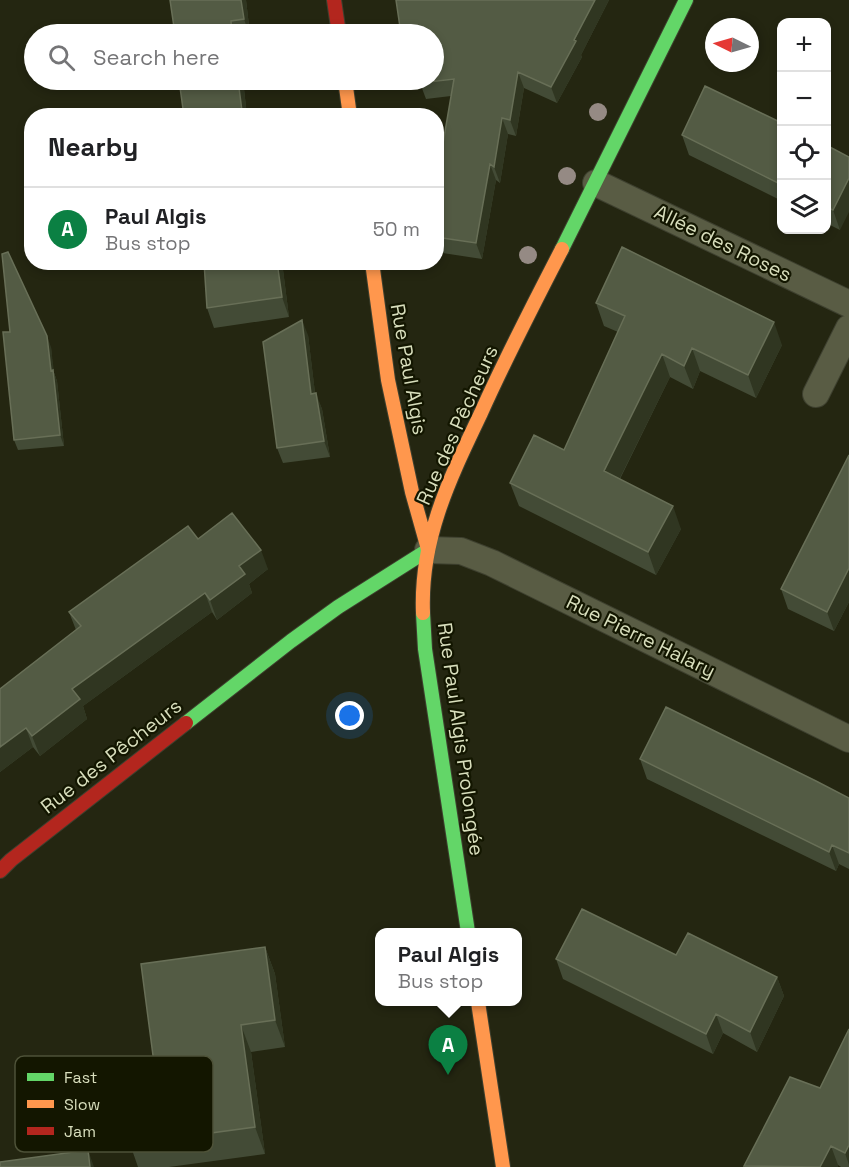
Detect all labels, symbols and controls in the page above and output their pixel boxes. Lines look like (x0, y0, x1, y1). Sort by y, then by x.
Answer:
north arrow (705, 18, 759, 72)
map controls (777, 18, 831, 234)
button: + (777, 18, 831, 72)
search box (24, 24, 444, 90)
icon: search (45, 41, 78, 74)
text: Search here (93, 43, 220, 71)
button: − (777, 72, 831, 126)
button: locate (777, 126, 831, 180)
text: Nearby (48, 130, 138, 164)
button: layers (777, 180, 831, 234)
street label: Allée des Roses (650, 199, 796, 287)
text: Paul Algis (105, 202, 206, 230)
text: A (61, 216, 74, 242)
text: 50 m (373, 216, 420, 242)
text: Bus stop (105, 230, 191, 256)
street label: Rue Paul Algis (385, 301, 433, 437)
street label: Rue des Pêcheurs (410, 341, 504, 509)
street label: Rue Pierre Halary (562, 589, 720, 683)
street label: Rue Paul Algis Prolongée (432, 621, 490, 857)
street label: Rue des Pêcheurs (35, 693, 187, 819)
your location (335, 701, 364, 730)
popup (375, 928, 522, 1006)
text: Paul Algis (398, 940, 499, 968)
text: Bus stop (398, 968, 483, 994)
pin: A (428, 1026, 468, 1075)
legend (15, 1056, 213, 1152)
text: Fast (64, 1067, 97, 1088)
text: Slow (64, 1094, 100, 1115)
text: Jam (64, 1121, 96, 1142)

